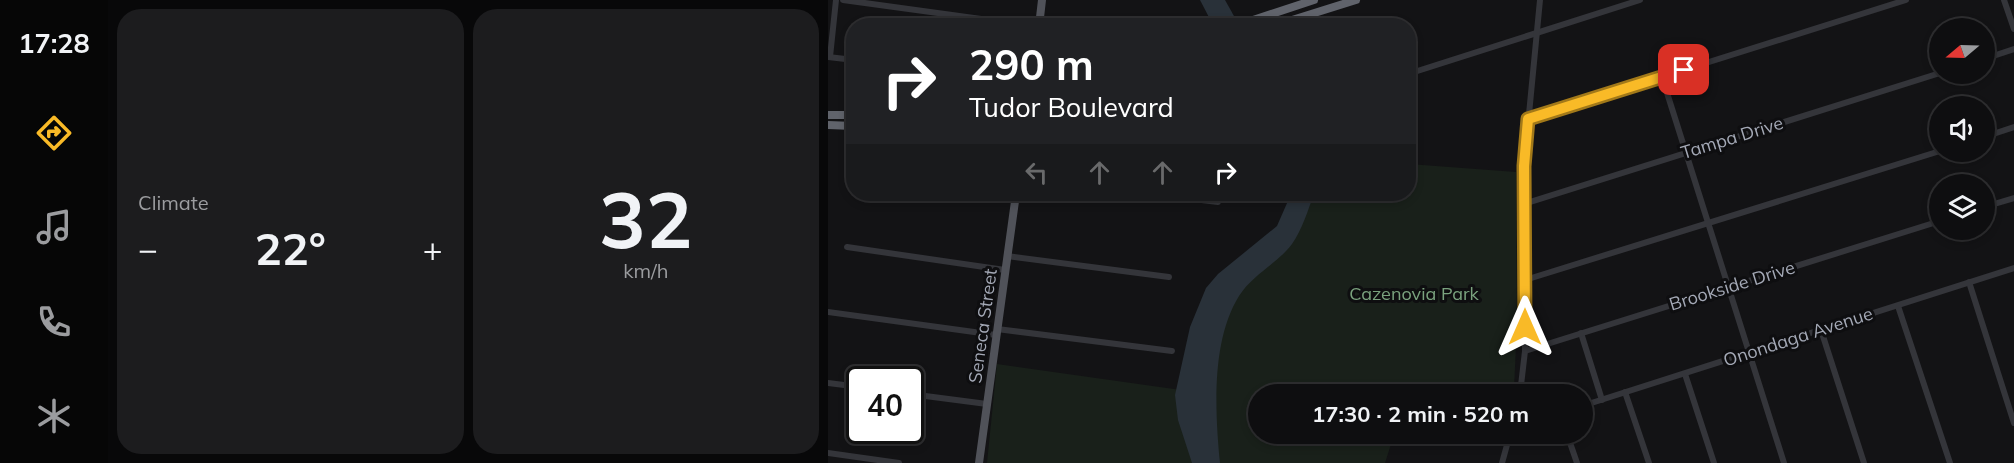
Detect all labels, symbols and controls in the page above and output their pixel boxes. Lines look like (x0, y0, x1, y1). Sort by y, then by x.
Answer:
north arrow (1929, 18, 1995, 84)
map controls (1929, 18, 1995, 240)
text: 17:28 (18, 26, 90, 60)
text: 290 m (969, 38, 1094, 91)
icon: right (870, 42, 948, 120)
pin (1658, 44, 1709, 95)
icon: arrive (1667, 53, 1700, 86)
text: Tudor Boulevard (969, 90, 1174, 124)
button: sound (1929, 96, 1995, 162)
street label: Tampa Drive (1678, 111, 1786, 164)
icon: directions (33, 112, 75, 154)
icon: left (1020, 156, 1053, 189)
icon: ahead (1083, 156, 1116, 189)
icon: ahead (1146, 156, 1179, 189)
icon: right (1209, 156, 1242, 189)
text: 32 (599, 170, 693, 268)
button: layers (1929, 174, 1995, 240)
text: Climate (138, 190, 209, 215)
icon: music (33, 206, 75, 248)
text: 22° (255, 220, 326, 276)
text: − (138, 228, 158, 269)
text: + (423, 228, 443, 269)
street label: Brookside Drive (1666, 255, 1798, 316)
text: km/h (623, 258, 668, 283)
street label: Seneca Street (963, 267, 1002, 385)
park label: Cazenovia Park (1349, 282, 1480, 305)
position arrow (1493, 295, 1557, 359)
icon: phone (33, 301, 75, 343)
street label: Onondaga Avenue (1720, 301, 1876, 372)
speed limit sign: 40 (846, 366, 924, 444)
icon: climate (33, 395, 75, 437)
text: 17:30 · 2 min · 520 m (1312, 400, 1529, 428)

